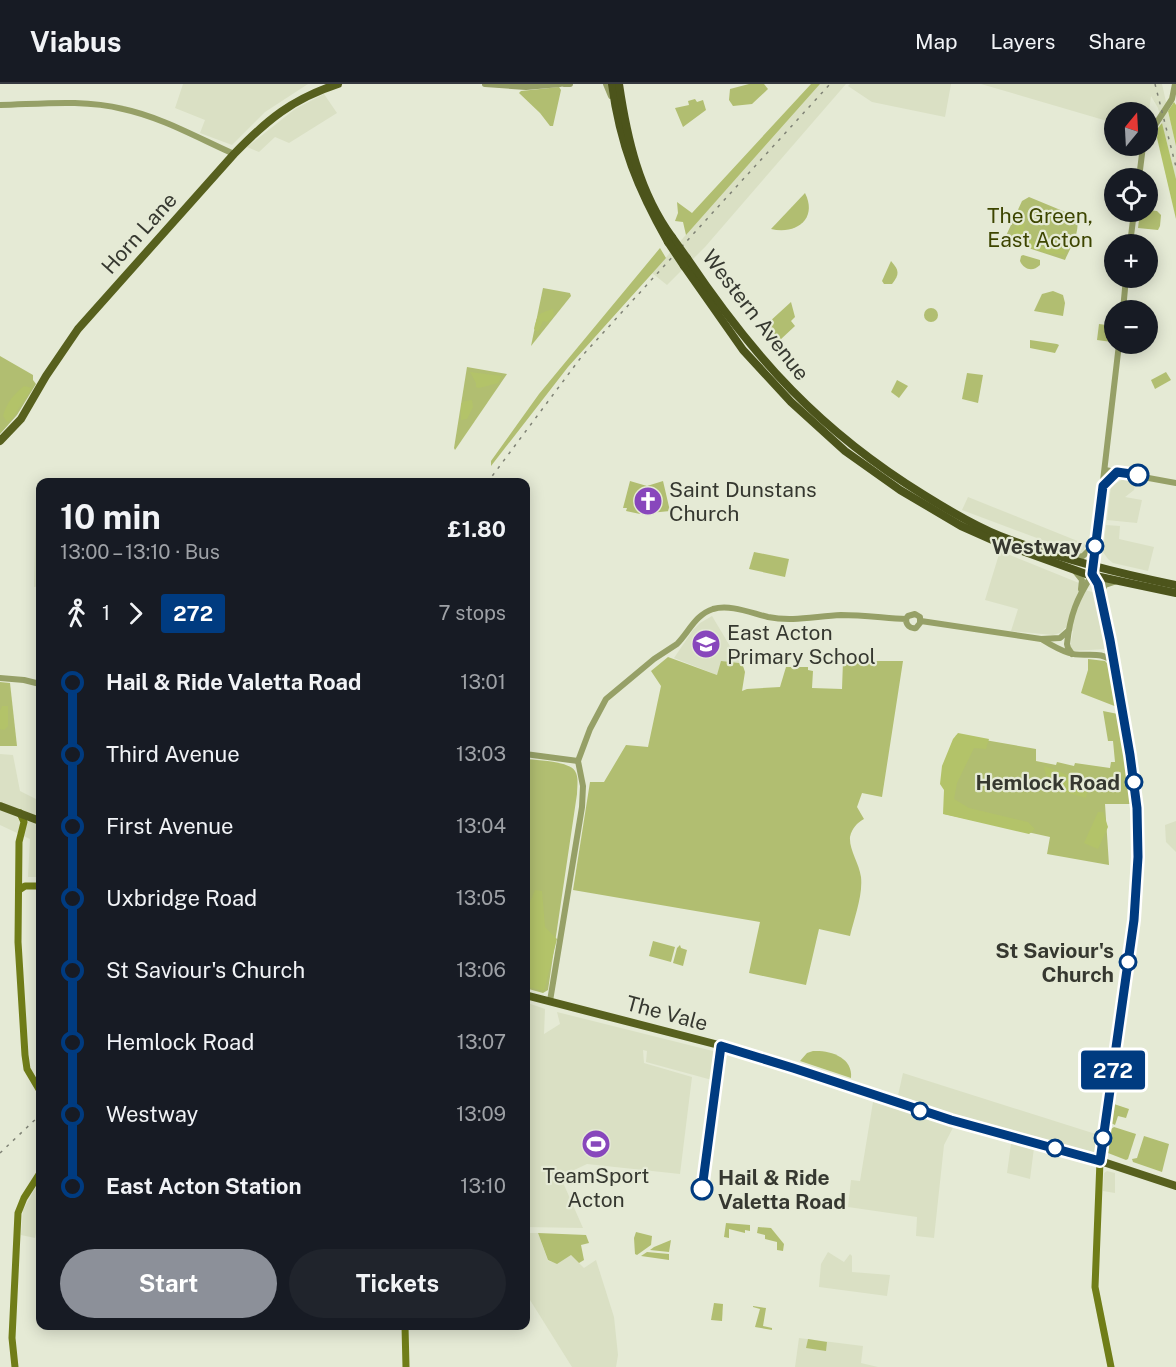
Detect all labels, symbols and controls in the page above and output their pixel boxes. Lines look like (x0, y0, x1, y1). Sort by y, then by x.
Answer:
text: Viabus (30, 25, 121, 58)
text: Map (915, 29, 958, 54)
text: Layers (991, 29, 1055, 54)
text: Share (1088, 29, 1146, 54)
north arrow (1104, 102, 1158, 156)
map controls (1104, 102, 1158, 354)
button: locate (1104, 168, 1158, 222)
street label: Horn Lane (96, 187, 182, 279)
park label: The Green, East Acton (987, 203, 1093, 252)
button: + (1104, 234, 1158, 288)
street label: Western Avenue (697, 245, 815, 385)
button: − (1104, 300, 1158, 354)
unlabelled marker (1127, 464, 1149, 486)
place label: Saint Dunstans Church (669, 477, 817, 526)
church icon: Saint Dunstans Church (632, 485, 664, 517)
text: 10 min (60, 498, 161, 536)
text: £1.80 (448, 516, 506, 542)
place label: Westway (992, 534, 1082, 559)
marker: Westway (1086, 537, 1104, 555)
text: 13:00 – 13:10 · Bus (60, 540, 220, 564)
icon: walk (60, 597, 93, 630)
icon: forward (119, 597, 152, 630)
text: 1 (102, 601, 110, 625)
text: 272 (173, 601, 213, 626)
text: 7 stops (438, 601, 506, 625)
place label: East Acton Primary School (727, 620, 876, 669)
school or university icon: East Acton Primary School (690, 628, 722, 660)
text: Hail & Ride Valetta Road (106, 669, 361, 695)
text: 13:01 (460, 670, 506, 694)
text: Third Avenue (106, 741, 240, 767)
text: 13:03 (456, 742, 506, 766)
place label: Hemlock Road (976, 770, 1120, 795)
marker: Hemlock Road (1125, 773, 1143, 791)
text: First Avenue (106, 813, 234, 839)
text: 13:04 (456, 814, 506, 838)
text: Uxbridge Road (106, 885, 257, 911)
text: 13:05 (456, 886, 506, 910)
place label: St Saviour's Church (995, 938, 1114, 987)
marker: St Saviour's Church (1119, 953, 1137, 971)
text: St Saviour's Church (106, 957, 305, 983)
text: 13:06 (456, 958, 506, 982)
street label: The Vale (623, 990, 711, 1036)
text: Hemlock Road (106, 1029, 254, 1055)
text: 13:07 (457, 1030, 506, 1054)
line badge: 272 (1078, 1050, 1148, 1090)
text: 272 (1093, 1058, 1133, 1083)
text: Westway (106, 1101, 198, 1127)
text: 13:09 (456, 1102, 506, 1126)
unlabelled marker (911, 1102, 929, 1120)
sports icon: TeamSport Acton (580, 1128, 612, 1160)
unlabelled marker (1094, 1129, 1112, 1147)
unlabelled marker (1046, 1139, 1064, 1157)
place label: TeamSport Acton (542, 1163, 650, 1212)
place label: Hail & Ride Valetta Road (718, 1165, 846, 1214)
text: East Acton Station (106, 1173, 301, 1199)
text: 13:10 (460, 1174, 506, 1198)
marker: Hail & Ride Valetta Road (691, 1178, 713, 1200)
button: Start (60, 1249, 277, 1318)
button: Tickets (289, 1249, 506, 1318)

